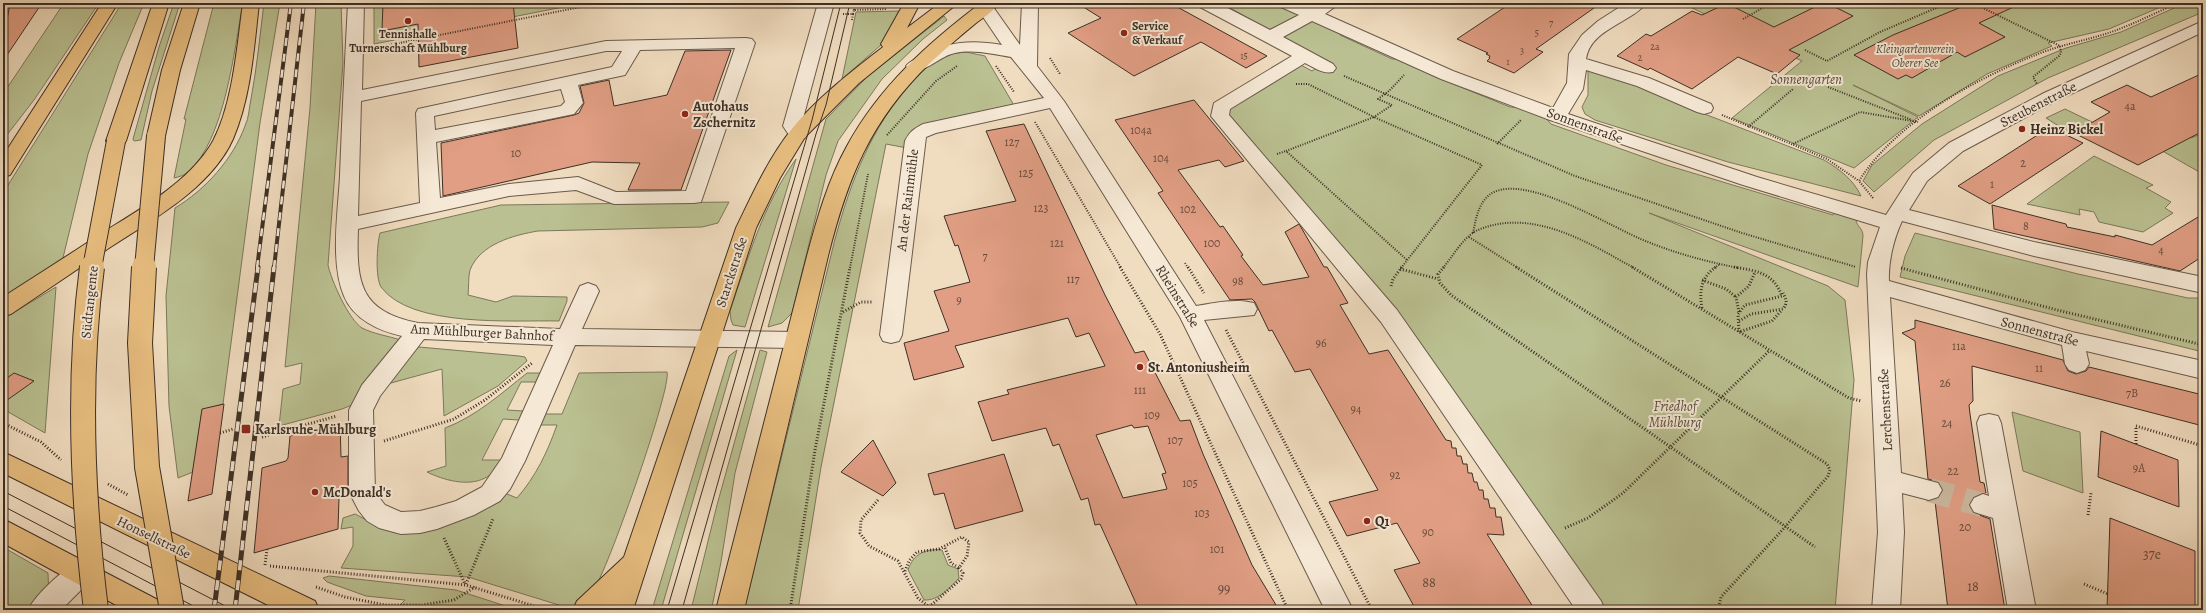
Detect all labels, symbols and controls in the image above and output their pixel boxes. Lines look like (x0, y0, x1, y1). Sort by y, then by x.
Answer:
marker: Tennishalle Turnerschaft Mühlburg (403, 16, 413, 26)
house number: 7 (1549, 16, 1554, 29)
place label: Service & Verkauf (1132, 18, 1184, 48)
place label: Tennishalle Turnerschaft Mühlburg (349, 26, 468, 56)
house number: 5 (1535, 26, 1539, 39)
marker: Service & Verkauf (1119, 28, 1129, 38)
house number: 2a (1650, 40, 1660, 53)
park label: Kleingartenverein Oberer See (1876, 41, 1954, 71)
house number: 3 (1520, 44, 1524, 57)
house number: 15 (1240, 49, 1248, 62)
house number: 2 (1638, 51, 1643, 64)
house number: 1 (1506, 55, 1510, 68)
park label: Sonnengarten (1770, 70, 1842, 89)
street label: Steubenstraße (1997, 77, 2080, 132)
place label: Autohaus Zschernitz (692, 97, 756, 132)
house number: 4a (2124, 98, 2136, 114)
street label: Sonnenstraße (1544, 103, 1626, 148)
marker: Autohaus Zschernitz (680, 109, 690, 119)
place label: Heinz Bickel (2030, 120, 2104, 139)
house number: 104a (1130, 122, 1152, 138)
marker: Heinz Bickel (2017, 124, 2027, 134)
house number: 127 (1005, 134, 1020, 150)
house number: 10 (511, 145, 521, 161)
street label: An der Rainmühle (892, 148, 923, 253)
house number: 104 (1153, 150, 1170, 166)
house number: 2 (2020, 155, 2026, 171)
house number: 125 (1019, 165, 1033, 181)
house number: 1 (1990, 176, 1994, 192)
house number: 123 (1034, 200, 1048, 216)
house number: 102 (1180, 201, 1196, 217)
house number: 8 (2023, 218, 2029, 234)
street label: Starckstraße (711, 234, 752, 310)
house number: 121 (1050, 235, 1064, 251)
house number: 100 (1204, 235, 1220, 251)
house number: 4 (2158, 242, 2164, 258)
house number: 7 (982, 248, 988, 264)
street label: Rheinstraße (1151, 261, 1204, 331)
street label: Südtangente (76, 265, 103, 339)
house number: 117 (1066, 271, 1081, 287)
house number: 98 (1232, 273, 1244, 289)
house number: 9 (956, 292, 962, 308)
street label: Sonnenstraße (1999, 312, 2081, 351)
street label: Am Mühlburger Bahnhof (409, 319, 556, 346)
house number: 96 (1315, 335, 1327, 351)
house number: 11a (1952, 338, 1966, 354)
place label: St. Antoniusheim (1148, 358, 1250, 377)
house number: 11 (2035, 360, 2043, 376)
marker: St. Antoniusheim (1135, 362, 1145, 372)
street label: Lerchenstraße (1874, 368, 1897, 452)
house number: 26 (1939, 375, 1951, 391)
house number: 111 (1134, 382, 1146, 398)
house number: 7B (2126, 385, 2138, 401)
park label: Friedhof Mühlburg (1649, 397, 1702, 432)
house number: 94 (1351, 401, 1362, 417)
house number: 109 (1144, 407, 1160, 423)
house number: 24 (1941, 415, 1953, 431)
place label: Karlsruhe-Mühlburg (255, 420, 377, 439)
marker: Karlsruhe-Mühlburg (240, 423, 252, 435)
house number: 107 (1167, 432, 1184, 448)
house number: 9A (2133, 460, 2146, 476)
house number: 22 (1947, 463, 1959, 479)
house number: 92 (1389, 467, 1401, 483)
house number: 105 (1182, 475, 1198, 491)
place label: McDonald's (323, 483, 391, 502)
marker: McDonald's (310, 487, 320, 497)
house number: 103 (1194, 505, 1210, 521)
street label: Honsellstraße (114, 511, 194, 564)
place label: Q1 (1375, 512, 1390, 531)
marker: Q1 (1362, 516, 1372, 526)
house number: 20 (1959, 519, 1971, 535)
house number: 90 (1422, 524, 1434, 540)
house number: 101 (1210, 541, 1224, 557)
house number: 37e (2143, 545, 2161, 564)
house number: 88 (1422, 573, 1436, 592)
house number: 18 (1967, 577, 1979, 596)
house number: 99 (1218, 579, 1230, 598)

